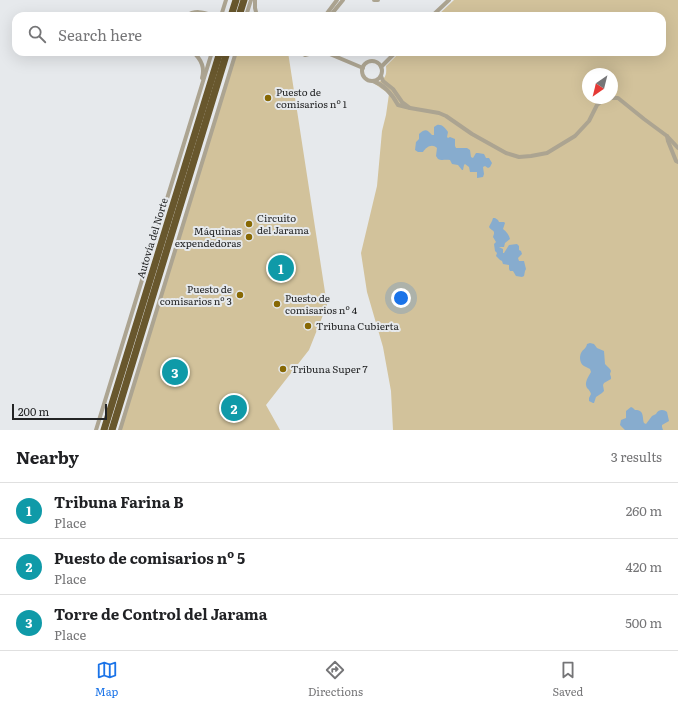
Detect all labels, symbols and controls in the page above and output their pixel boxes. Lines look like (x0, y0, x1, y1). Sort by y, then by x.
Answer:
search box (12, 12, 666, 56)
icon: search (26, 23, 48, 45)
text: Search here (58, 23, 142, 46)
north arrow (582, 68, 618, 104)
place label: Puesto de comisarios nº 1 (276, 84, 347, 111)
marker: Puesto de comisarios nº 1 (263, 93, 273, 103)
street label: Autovía del Norte (132, 196, 171, 280)
place label: Circuito del Jarama (257, 210, 310, 237)
marker: Circuito del Jarama (244, 219, 254, 229)
place label: Máquinas expendedoras (175, 223, 241, 250)
marker: Máquinas expendedoras (244, 232, 254, 242)
pin: 1 (268, 253, 294, 283)
place label: Puesto de comisarios nº 3 (160, 281, 232, 308)
your location (391, 288, 411, 308)
marker: Puesto de comisarios nº 3 (235, 290, 245, 300)
place label: Puesto de comisarios nº 4 (285, 290, 358, 317)
marker: Puesto de comisarios nº 4 (272, 299, 282, 309)
place label: Tribuna Cubierta (316, 318, 399, 333)
marker: Tribuna Cubierta (303, 321, 313, 331)
pin: 3 (162, 357, 188, 387)
place label: Tribuna Super 7 (291, 361, 368, 376)
marker: Tribuna Super 7 (278, 364, 288, 374)
pin: 2 (221, 393, 247, 423)
scale bar (12, 402, 107, 421)
text: 200 m (18, 403, 49, 419)
text: Nearby (16, 444, 79, 469)
text: 3 results (611, 447, 662, 466)
text: Tribuna Farina B (54, 490, 184, 513)
text: 1 (26, 501, 32, 520)
text: 260 m (626, 501, 662, 520)
text: Place (54, 513, 86, 532)
text: Puesto de comisarios nº 5 (54, 546, 245, 569)
text: 2 (26, 557, 32, 576)
text: 420 m (626, 557, 662, 576)
text: Place (54, 569, 86, 588)
text: Torre de Control del Jarama (54, 602, 268, 625)
text: 3 (25, 613, 33, 632)
text: 500 m (625, 613, 662, 632)
text: Place (54, 625, 86, 644)
tab: Map (95, 659, 118, 699)
tab: Directions (308, 659, 363, 699)
tab: Saved (553, 659, 583, 699)

